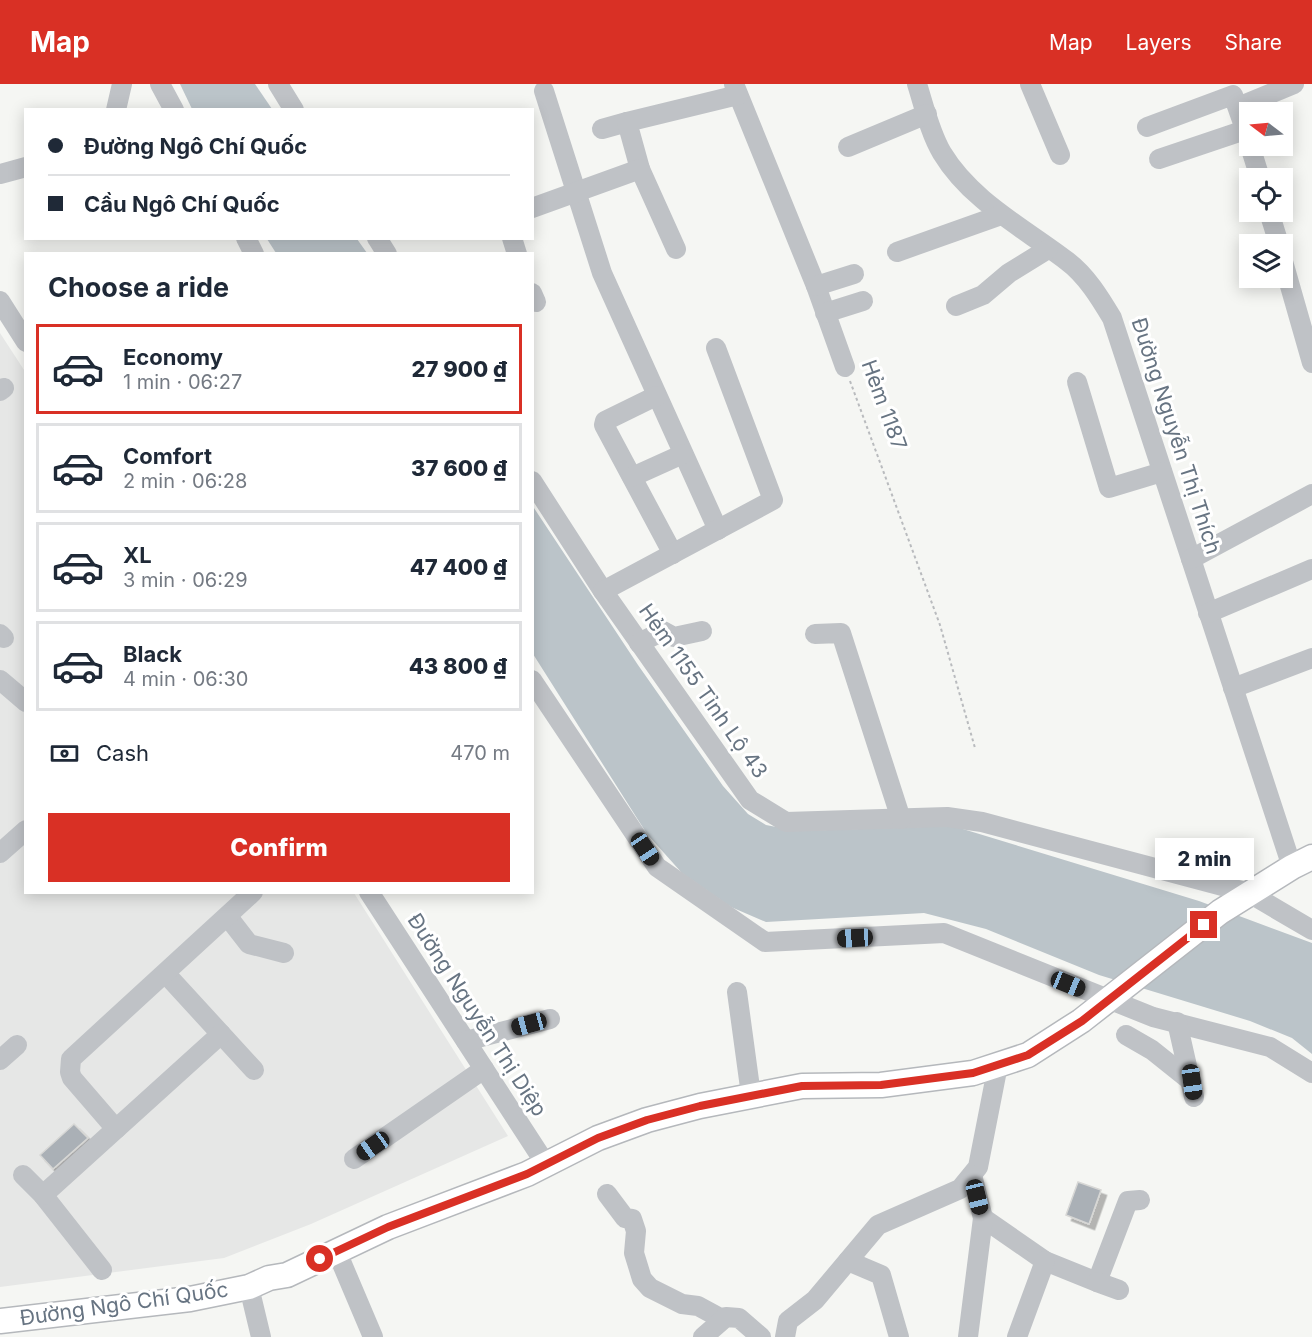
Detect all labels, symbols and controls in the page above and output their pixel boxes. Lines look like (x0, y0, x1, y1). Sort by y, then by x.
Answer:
text: Map (30, 25, 90, 59)
text: Map (1049, 30, 1093, 55)
text: Layers (1126, 30, 1192, 55)
text: Share (1225, 30, 1282, 55)
north arrow (1239, 102, 1293, 156)
map controls (1239, 102, 1293, 288)
text: Đường Ngô Chí Quốc (84, 133, 307, 159)
button: locate (1239, 168, 1293, 222)
text: Cầu Ngô Chí Quốc (84, 191, 280, 217)
button: layers (1239, 234, 1293, 288)
text: Choose a ride (48, 271, 229, 304)
street label: Đường Nguyễn Thị Thích (1126, 315, 1226, 557)
icon: car (51, 342, 105, 396)
text: Economy (123, 344, 223, 370)
text: 27 900 ₫ (411, 356, 507, 382)
street label: Hẻm 1187 (857, 356, 912, 453)
text: 1 min · 06:27 (123, 370, 242, 394)
icon: car (51, 441, 105, 495)
text: Comfort (123, 443, 212, 469)
text: 37 600 ₫ (411, 455, 507, 481)
text: 2 min · 06:28 (123, 469, 247, 493)
icon: car (51, 540, 105, 594)
text: XL (123, 542, 152, 568)
text: 47 400 ₫ (410, 554, 507, 580)
text: 3 min · 06:29 (123, 568, 248, 592)
street label: Hẻm 1155 Tỉnh Lộ 43 (634, 599, 773, 783)
icon: car (51, 639, 105, 693)
text: Black (123, 641, 182, 667)
text: 43 800 ₫ (409, 653, 507, 679)
text: 4 min · 06:30 (123, 667, 249, 691)
icon: cash (48, 737, 81, 770)
text: Cash (96, 740, 149, 766)
text: 470 m (450, 741, 510, 765)
button: Confirm (48, 813, 510, 882)
car (627, 829, 663, 869)
callout: 2 min (1154, 838, 1254, 880)
text: 2 min (1177, 847, 1232, 871)
street label: Đường Nguyễn Thị Diệp (403, 909, 552, 1121)
route end (1190, 911, 1217, 938)
car (837, 928, 873, 948)
car (1048, 969, 1088, 999)
car (509, 1011, 549, 1037)
car (1181, 1063, 1203, 1101)
car (353, 1128, 393, 1164)
car (964, 1177, 990, 1217)
route start (306, 1245, 333, 1272)
street label: Đường Ngô Chí Quốc (18, 1277, 230, 1331)

